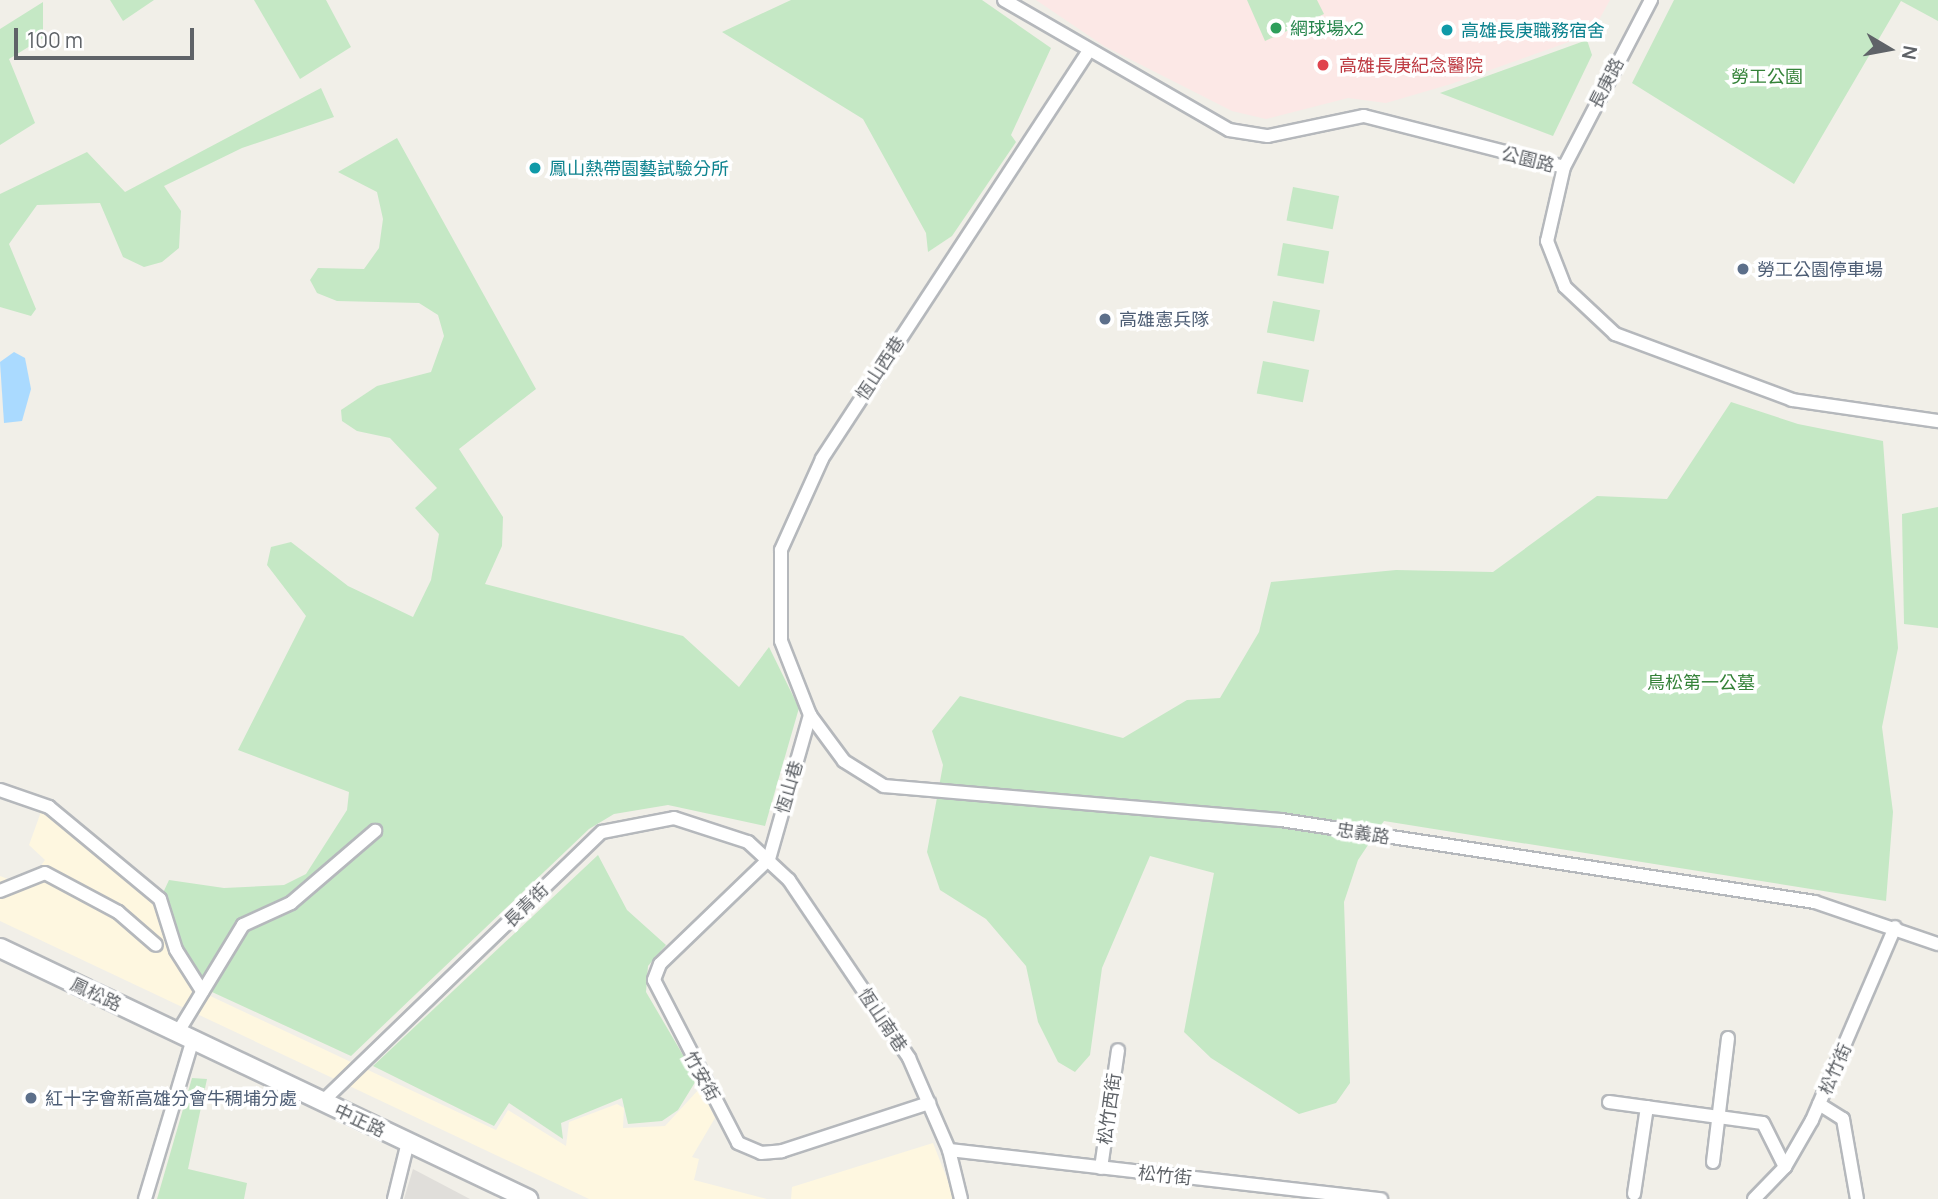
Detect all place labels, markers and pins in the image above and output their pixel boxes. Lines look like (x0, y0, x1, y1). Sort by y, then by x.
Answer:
place label: 網球場x2 (1290, 17, 1364, 39)
place label: 高雄長庚職務宿舍 (1461, 19, 1605, 41)
marker: 網球場x2 (1268, 20, 1284, 36)
marker: 高雄長庚職務宿舍 (1439, 22, 1455, 38)
place label: 高雄長庚紀念醫院 (1339, 54, 1483, 76)
marker: 高雄長庚紀念醫院 (1313, 55, 1333, 75)
place label: 鳳山熱帶園藝試驗分所 (549, 157, 729, 179)
marker: 鳳山熱帶園藝試驗分所 (527, 160, 543, 176)
place label: 勞工公園停車場 (1757, 258, 1883, 280)
marker: 勞工公園停車場 (1735, 261, 1751, 277)
place label: 高雄憲兵隊 (1119, 308, 1209, 330)
marker: 高雄憲兵隊 (1097, 311, 1113, 327)
place label: 紅十字會新高雄分會牛稠埔分處 (45, 1087, 297, 1109)
marker: 紅十字會新高雄分會牛稠埔分處 (23, 1090, 39, 1106)

